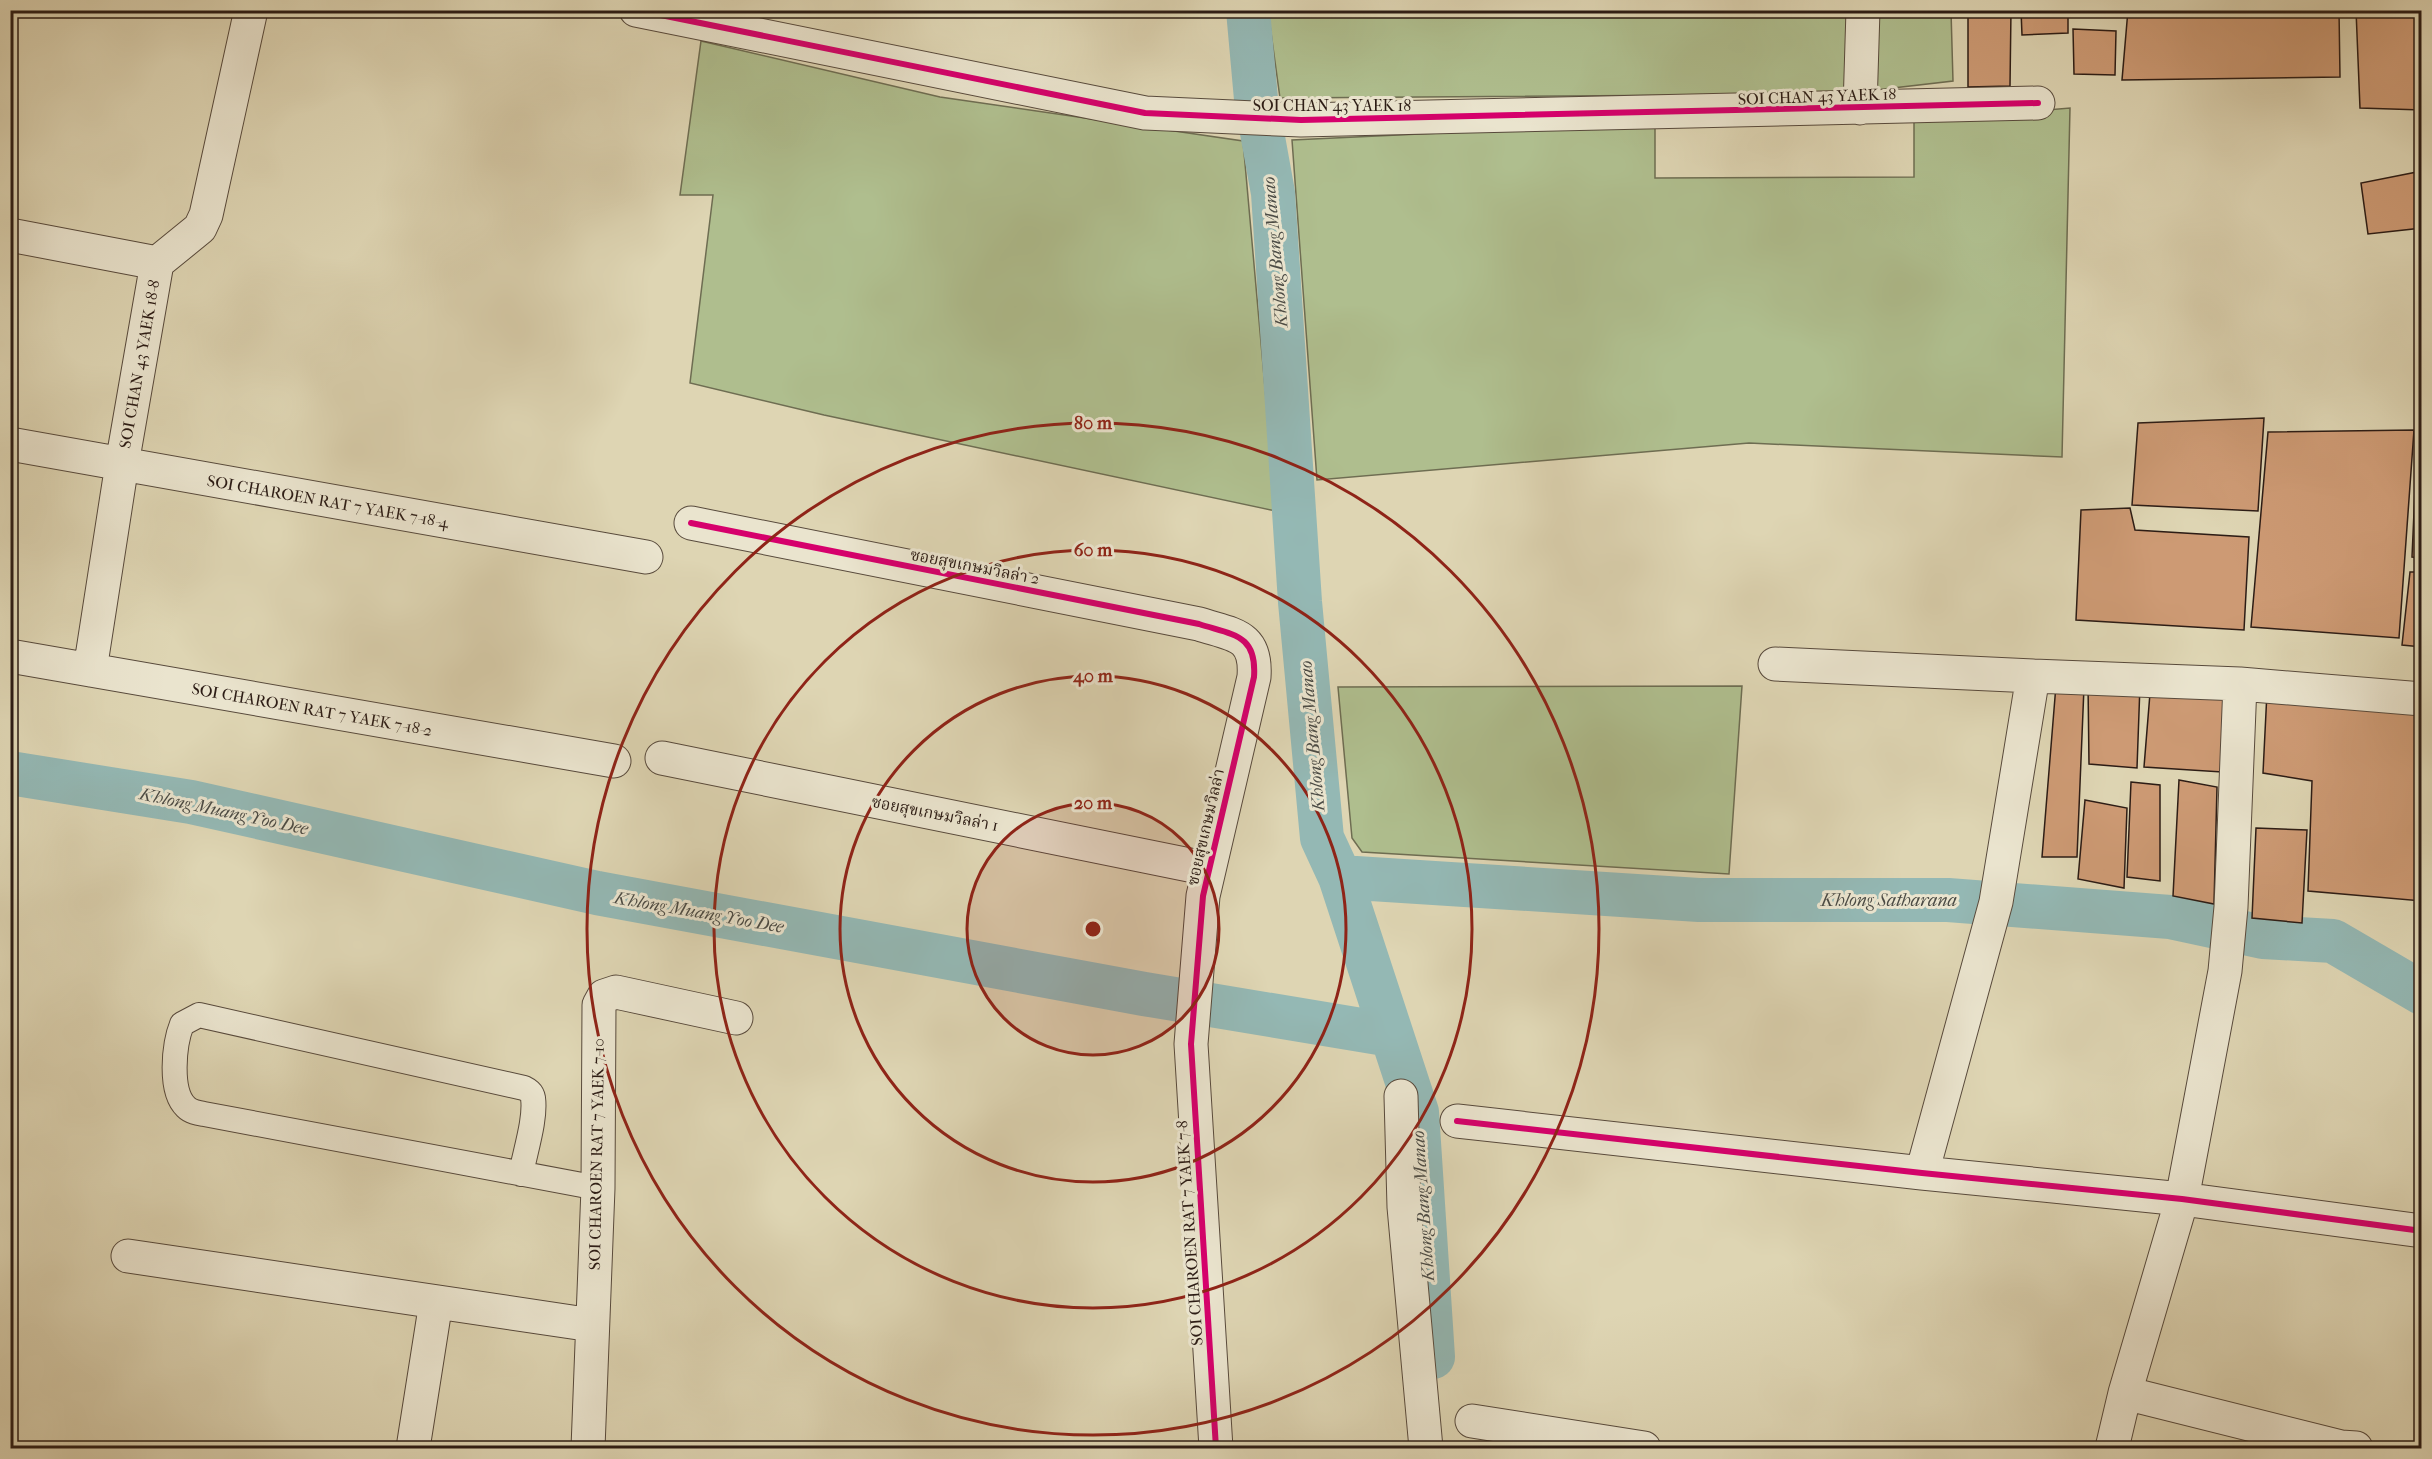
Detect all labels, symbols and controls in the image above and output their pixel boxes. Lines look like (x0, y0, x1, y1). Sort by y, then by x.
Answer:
street label: SOI CHAN 43 YAEK 18 (1737, 84, 1897, 109)
street label: SOI CHAN 43 YAEK 18 (1253, 96, 1411, 115)
water label: Khlong Bang Manao (1258, 176, 1293, 330)
street label: SOI CHAN 43 YAEK 18-8 (115, 278, 164, 450)
text: 80 m (1074, 413, 1113, 434)
street label: SOI CHAROEN RAT 7 YAEK 7-18-4 (206, 471, 451, 532)
text: 60 m (1074, 540, 1113, 561)
street label: ซอยสุขเกษมวิลล่า 2 (908, 545, 1041, 590)
water label: Khlong Bang Manao (1295, 660, 1330, 814)
text: 40 m (1072, 666, 1114, 687)
street label: SOI CHAROEN RAT 7 YAEK 7-18-2 (190, 679, 434, 740)
street label: ซอยสุขเกษมวิลล่า (1183, 767, 1230, 888)
water label: Khlong Muang Yoo Dee (136, 783, 311, 840)
street label: ซอยสุขเกษมวิลล่า 1 (870, 792, 1000, 837)
text: 20 m (1074, 793, 1113, 814)
water label: Khlong Muang Yoo Dee (611, 887, 786, 938)
water label: Khlong Satharana (1819, 890, 1957, 911)
centre of rings (1083, 919, 1103, 939)
street label: SOI CHAROEN RAT 7 YAEK 7-10 (585, 1038, 608, 1270)
street label: SOI CHAROEN RAT 7 YAEK 7-8 (1172, 1120, 1207, 1346)
water label: Khlong Bang Manao (1408, 1130, 1439, 1284)

